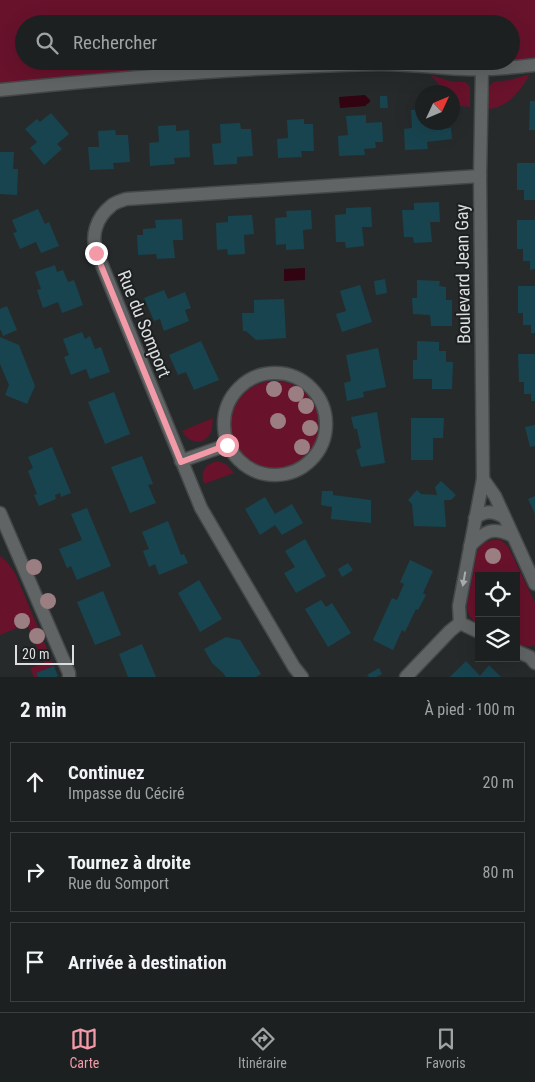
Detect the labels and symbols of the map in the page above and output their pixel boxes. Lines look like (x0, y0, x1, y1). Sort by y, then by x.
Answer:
north arrow (415, 85, 460, 130)
street label: Boulevard Jean Gay (451, 203, 474, 344)
route end (85, 242, 108, 265)
street label: Rue du Somport (113, 267, 175, 380)
route start (216, 434, 239, 457)
one-way arrow (459, 571, 467, 587)
scale bar (15, 642, 74, 665)

